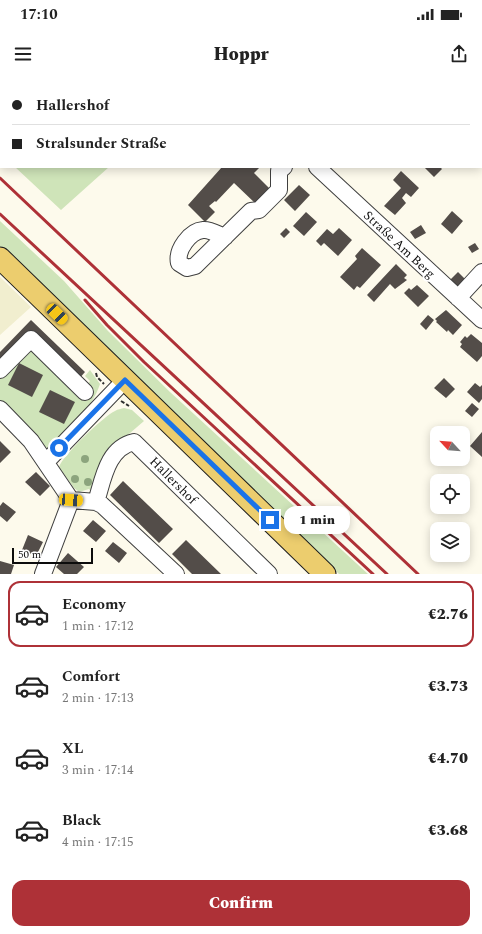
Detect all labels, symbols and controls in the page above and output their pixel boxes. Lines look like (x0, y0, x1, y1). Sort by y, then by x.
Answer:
text: 17:10 (20, 3, 58, 26)
text: Hoppr (214, 41, 269, 68)
icon: menu (12, 43, 34, 65)
icon: share (448, 43, 470, 65)
text: Hallershof (36, 94, 109, 117)
text: Stralsunder Straße (36, 132, 167, 155)
street label: Straße Am Berg (359, 206, 440, 283)
car (44, 301, 70, 327)
north arrow (430, 426, 470, 466)
map controls (430, 426, 470, 562)
route start (50, 439, 68, 457)
street label: Hallershof (145, 452, 203, 510)
button: locate (430, 474, 470, 514)
car (59, 493, 83, 507)
callout: 1 min (284, 506, 350, 534)
text: 1 min (299, 510, 335, 530)
route end (261, 511, 279, 529)
button: layers (430, 522, 470, 562)
scale bar (12, 546, 93, 565)
text: 50 m (18, 546, 41, 563)
text: Economy (62, 593, 126, 616)
icon: car (14, 596, 50, 632)
text: €2.76 (428, 603, 468, 626)
text: 1 min · 17:12 (62, 616, 134, 636)
text: Comfort (62, 665, 120, 688)
icon: car (14, 668, 50, 704)
text: €3.73 (428, 675, 468, 698)
text: 2 min · 17:13 (62, 688, 134, 708)
text: XL (62, 737, 83, 760)
icon: car (14, 740, 50, 776)
text: €4.70 (428, 747, 468, 770)
text: 3 min · 17:14 (62, 760, 134, 780)
text: Black (62, 809, 101, 832)
icon: car (14, 812, 50, 848)
text: €3.68 (428, 819, 468, 842)
text: 4 min · 17:15 (62, 832, 134, 852)
button: Confirm (12, 880, 470, 926)

